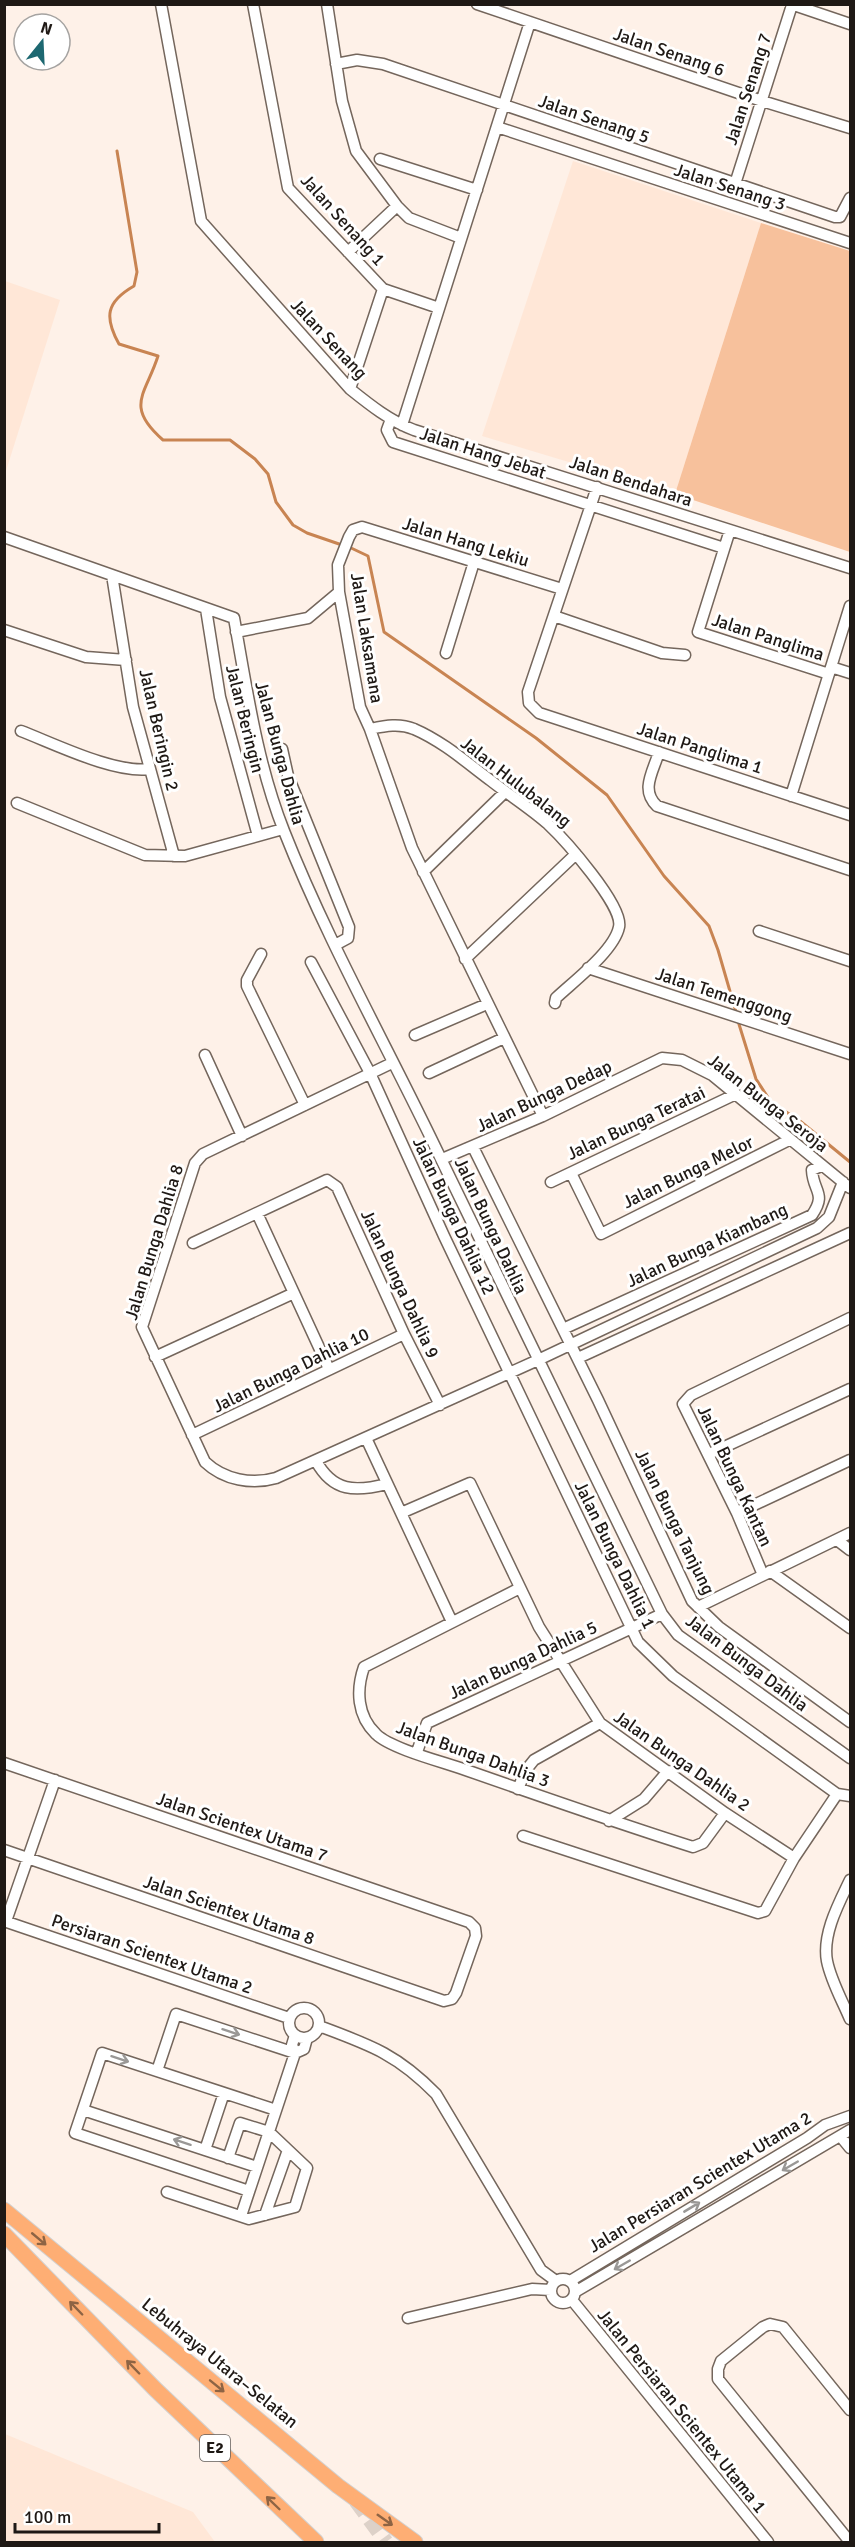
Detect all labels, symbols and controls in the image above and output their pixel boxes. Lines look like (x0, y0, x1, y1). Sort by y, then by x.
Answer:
north arrow (12, 12, 72, 72)
text: N (38, 17, 55, 40)
street label: Jalan Senang 6 (611, 23, 727, 81)
street label: Jalan Senang 7 (720, 30, 776, 148)
street label: Jalan Senang 5 (536, 90, 652, 148)
street label: Jalan Senang 3 (671, 159, 789, 215)
street label: Jalan Senang 1 (296, 170, 390, 270)
street label: Jalan Senang (286, 294, 372, 384)
street label: Jalan Hang Jebat (417, 422, 549, 484)
street label: Jalan Bendahara (567, 451, 695, 511)
street label: Jalan Hang Lekiu (400, 512, 532, 572)
street label: Jalan Laksamana (346, 571, 388, 705)
street label: Jalan Panglima (709, 608, 827, 666)
street label: Jalan Beringin (221, 663, 269, 775)
street label: Jalan Beringin 2 (134, 667, 184, 793)
street label: Jalan Bunga Dahlia (250, 679, 310, 827)
street label: Jalan Panglima 1 (635, 717, 765, 779)
street label: Jalan Hulubalang (456, 732, 576, 832)
street label: Jalan Temenggong (653, 963, 795, 1027)
street label: Jalan Bunga Seroja (703, 1049, 833, 1157)
street label: Jalan Bunga Dedap (473, 1055, 615, 1137)
street label: Jalan Bunga Teratai (563, 1081, 709, 1165)
street label: Jalan Bunga Melor (619, 1131, 757, 1213)
street label: Jalan Bunga Dahlia 12 (408, 1134, 500, 1298)
street label: Jalan Bunga Dahlia (450, 1154, 532, 1298)
street label: Jalan Bunga Dahlia 8 (120, 1162, 188, 1322)
street label: Jalan Bunga Kiambang (623, 1198, 791, 1292)
street label: Jalan Bunga Dahlia 9 (356, 1206, 444, 1362)
street label: Jalan Bunga Dahlia 10 (209, 1323, 373, 1417)
street label: Jalan Bunga Kantan (693, 1402, 777, 1550)
street label: Jalan Bunga Tanjung (630, 1446, 720, 1598)
street label: Jalan Bunga Dahlia 1 (570, 1478, 660, 1632)
street label: Jalan Bunga Dahlia (681, 1610, 813, 1716)
street label: Jalan Bunga Dahlia 5 (445, 1616, 601, 1704)
street label: Jalan Bunga Dahlia 2 (610, 1706, 754, 1816)
street label: Jalan Bunga Dahlia 3 (393, 1716, 553, 1792)
street label: Jalan Scientex Utama 7 (154, 1787, 330, 1867)
street label: Jalan Scientex Utama 8 (141, 1870, 317, 1950)
street label: Persiaran Scientex Utama 2 (49, 1909, 255, 1999)
one-way arrow (221, 2027, 240, 2038)
one-way arrow (110, 2054, 129, 2065)
street label: Jalan Persiaran Scientex Utama 2 (585, 2107, 815, 2257)
one-way arrow (173, 2136, 191, 2147)
one-way arrow (782, 2161, 799, 2173)
one-way arrow (683, 2201, 700, 2213)
one-way arrow (31, 2233, 47, 2246)
one-way arrow (614, 2259, 631, 2271)
street label: Lebuhraya Utara–Selatan (137, 2293, 303, 2433)
one-way arrow (69, 2301, 83, 2316)
street label: Jalan Persiaran Scientex Utama 1 (593, 2305, 771, 2517)
one-way arrow (126, 2359, 140, 2374)
one-way arrow (208, 2379, 224, 2392)
road number: E2 (200, 2435, 230, 2461)
scale bar (15, 2496, 159, 2534)
one-way arrow (265, 2496, 280, 2510)
text: 100 m (24, 2506, 71, 2528)
one-way arrow (376, 2514, 392, 2526)

